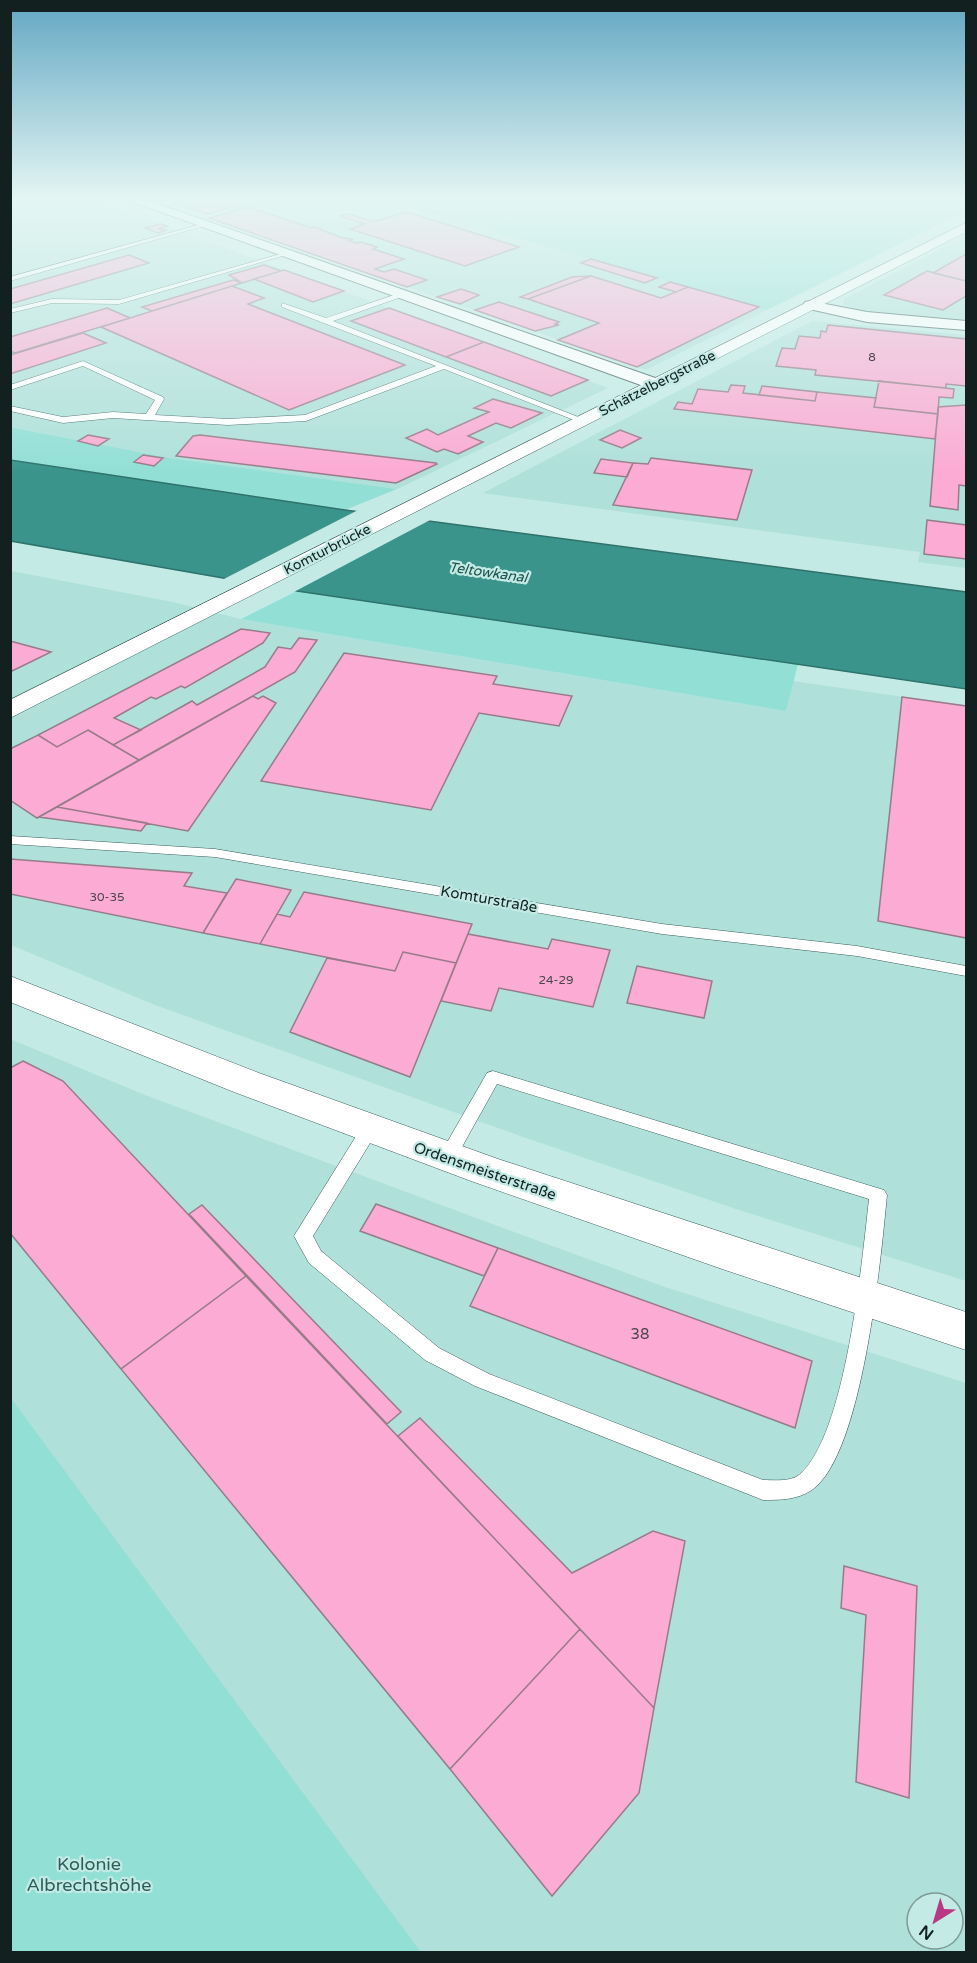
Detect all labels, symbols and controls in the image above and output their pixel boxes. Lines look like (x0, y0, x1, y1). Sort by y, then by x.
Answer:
street label: Schätzelbergstraße (596, 347, 718, 420)
house number: 8 (868, 350, 876, 364)
street label: Komturbrücke (281, 520, 374, 579)
water label: Teltowkanal (448, 559, 530, 587)
street label: Komturstraße (439, 882, 539, 916)
house number: 30-35 (89, 890, 125, 904)
house number: 24-29 (538, 973, 574, 987)
street label: Ordensmeisterstraße (411, 1138, 559, 1204)
house number: 38 (631, 1325, 649, 1343)
park label: Kolonie Albrechtshöhe (27, 1853, 151, 1896)
north arrow (905, 1891, 965, 1951)
text: N (915, 1920, 938, 1944)

